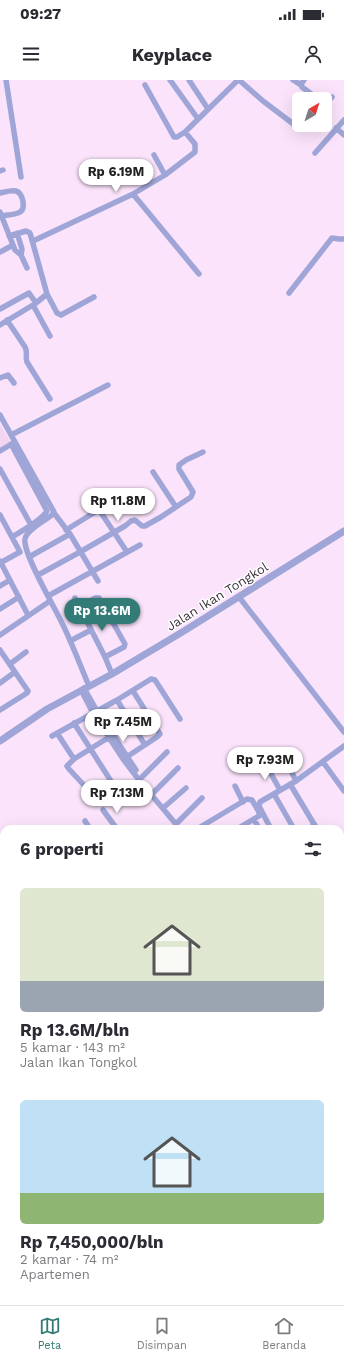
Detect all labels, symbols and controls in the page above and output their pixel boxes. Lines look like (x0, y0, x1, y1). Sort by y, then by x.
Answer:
text: 09:27 (20, 5, 61, 23)
icon: menu (20, 43, 42, 65)
icon: person (302, 43, 324, 65)
text: Keyplace (132, 44, 212, 65)
north arrow (292, 92, 332, 132)
map controls (292, 92, 332, 132)
pin: Rp 6.19M (75, 159, 157, 193)
text: Rp 6.19M (88, 164, 144, 179)
pin: Rp 11.8M (77, 488, 159, 522)
text: Rp 11.8M (90, 493, 146, 508)
street label: Jalan Ikan Tongkol (164, 559, 271, 634)
pin: Rp 13.6M (61, 598, 143, 632)
text: Rp 13.6M (73, 603, 131, 618)
pin: Rp 7.45M (82, 709, 164, 743)
text: Rp 7.45M (94, 714, 152, 729)
pin: Rp 7.93M (224, 747, 306, 781)
text: Rp 7.93M (236, 752, 294, 767)
pin: Rp 7.13M (76, 780, 158, 814)
text: Rp 7.13M (90, 785, 144, 800)
icon: filters (302, 838, 324, 860)
text: 6 properti (20, 839, 103, 859)
icon: home (136, 914, 208, 986)
text: Rp 13.6M/bln (20, 1020, 129, 1040)
text: 5 kamar · 143 m² (20, 1040, 125, 1055)
text: Jalan Ikan Tongkol (20, 1055, 137, 1070)
icon: home (136, 1126, 208, 1198)
text: Rp 7,450,000/bln (20, 1232, 164, 1252)
text: 2 kamar · 74 m² (20, 1252, 119, 1267)
text: Apartemen (20, 1267, 90, 1282)
tab: Peta (38, 1315, 61, 1352)
tab: Disimpan (137, 1315, 187, 1352)
tab: Beranda (262, 1315, 306, 1352)

